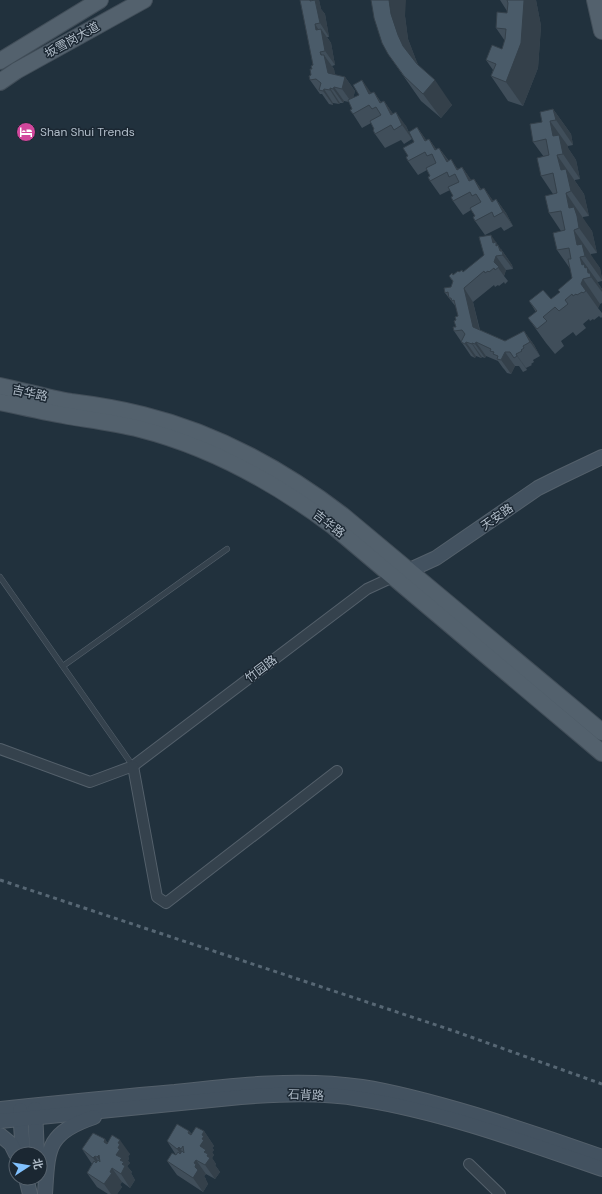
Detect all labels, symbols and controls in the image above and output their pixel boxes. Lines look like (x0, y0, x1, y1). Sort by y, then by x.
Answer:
street label: 坂雪岗大道 (42, 18, 102, 62)
hotel icon: Shan Shui Trends (15, 121, 37, 143)
place label: Shan Shui Trends (40, 124, 135, 140)
street label: 吉华路 (11, 381, 49, 405)
street label: 天安路 (478, 500, 516, 534)
street label: 吉华路 (310, 507, 348, 541)
street label: 竹园路 (242, 652, 280, 686)
street label: 石背路 (288, 1086, 324, 1104)
north arrow (8, 1146, 48, 1186)
text: 北 (30, 1157, 46, 1171)

